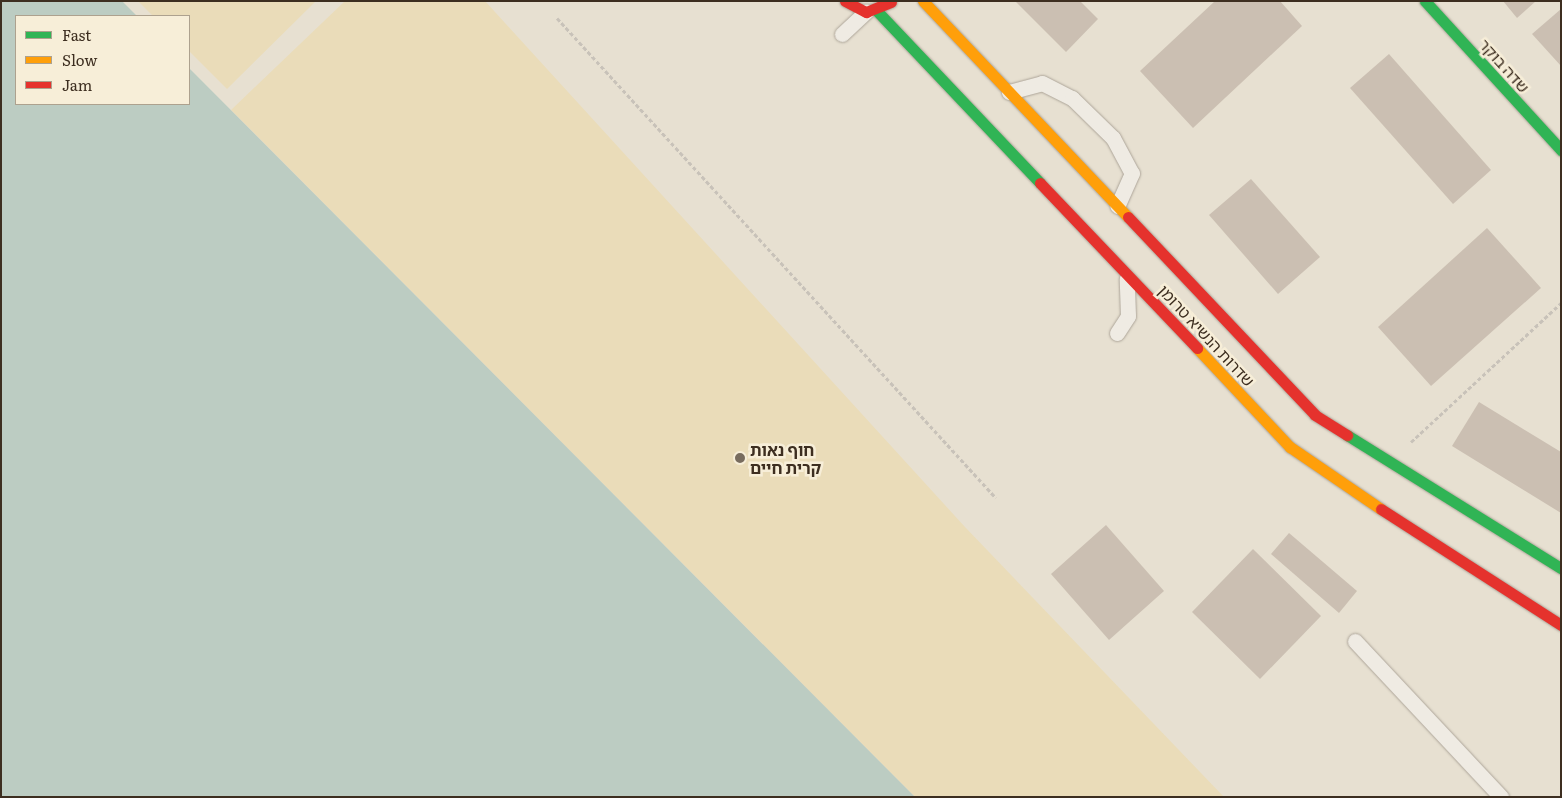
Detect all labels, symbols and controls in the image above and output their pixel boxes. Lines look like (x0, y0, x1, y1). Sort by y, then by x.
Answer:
legend (15, 15, 190, 105)
text: Fast (62, 23, 91, 46)
street label: שדה בוקר (1476, 34, 1534, 96)
text: Slow (62, 48, 97, 71)
text: Jam (62, 73, 92, 96)
street label: שדרות הנשיא טרומן (1155, 280, 1259, 390)
place label: חוף נאות קרית חיים (750, 439, 821, 477)
marker: חוף נאות קרית חיים (734, 452, 746, 464)

